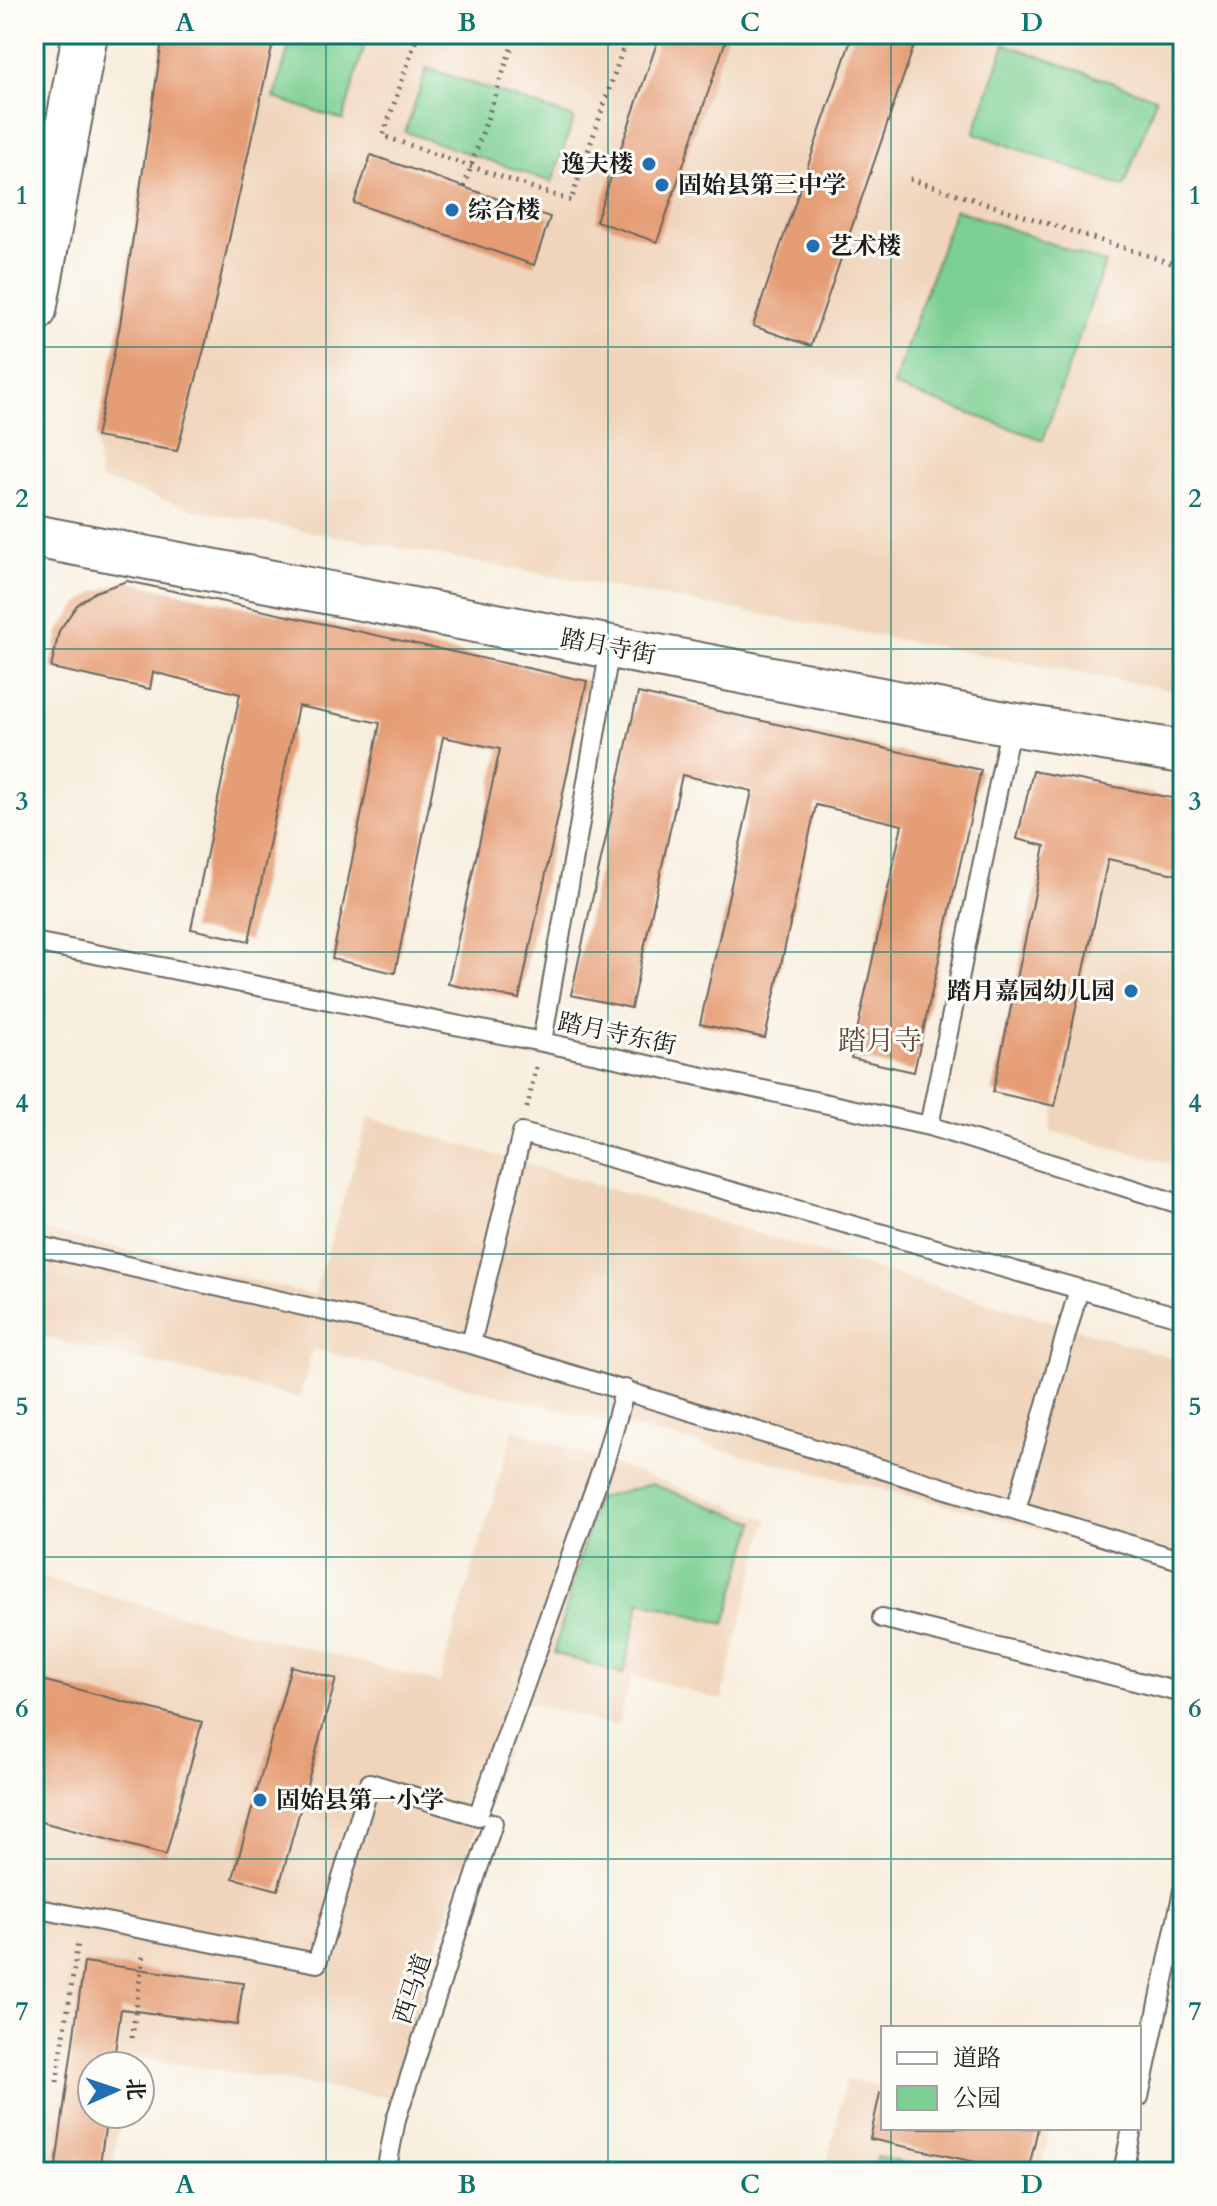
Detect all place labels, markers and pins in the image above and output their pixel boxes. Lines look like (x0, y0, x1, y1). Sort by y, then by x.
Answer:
place label: 逸夫楼 (561, 148, 633, 181)
marker: 逸夫楼 (640, 155, 658, 173)
place label: 固始县第三中学 (678, 169, 846, 202)
marker: 固始县第三中学 (653, 176, 671, 194)
place label: 综合楼 (468, 194, 540, 227)
marker: 综合楼 (443, 201, 461, 219)
place label: 艺术楼 (829, 230, 901, 263)
marker: 艺术楼 (804, 237, 822, 255)
place label: 踏月嘉园幼儿园 (947, 975, 1115, 1008)
marker: 踏月嘉园幼儿园 (1122, 982, 1140, 1000)
place label: 固始县第一小学 (276, 1784, 444, 1817)
marker: 固始县第一小学 (251, 1791, 269, 1809)

